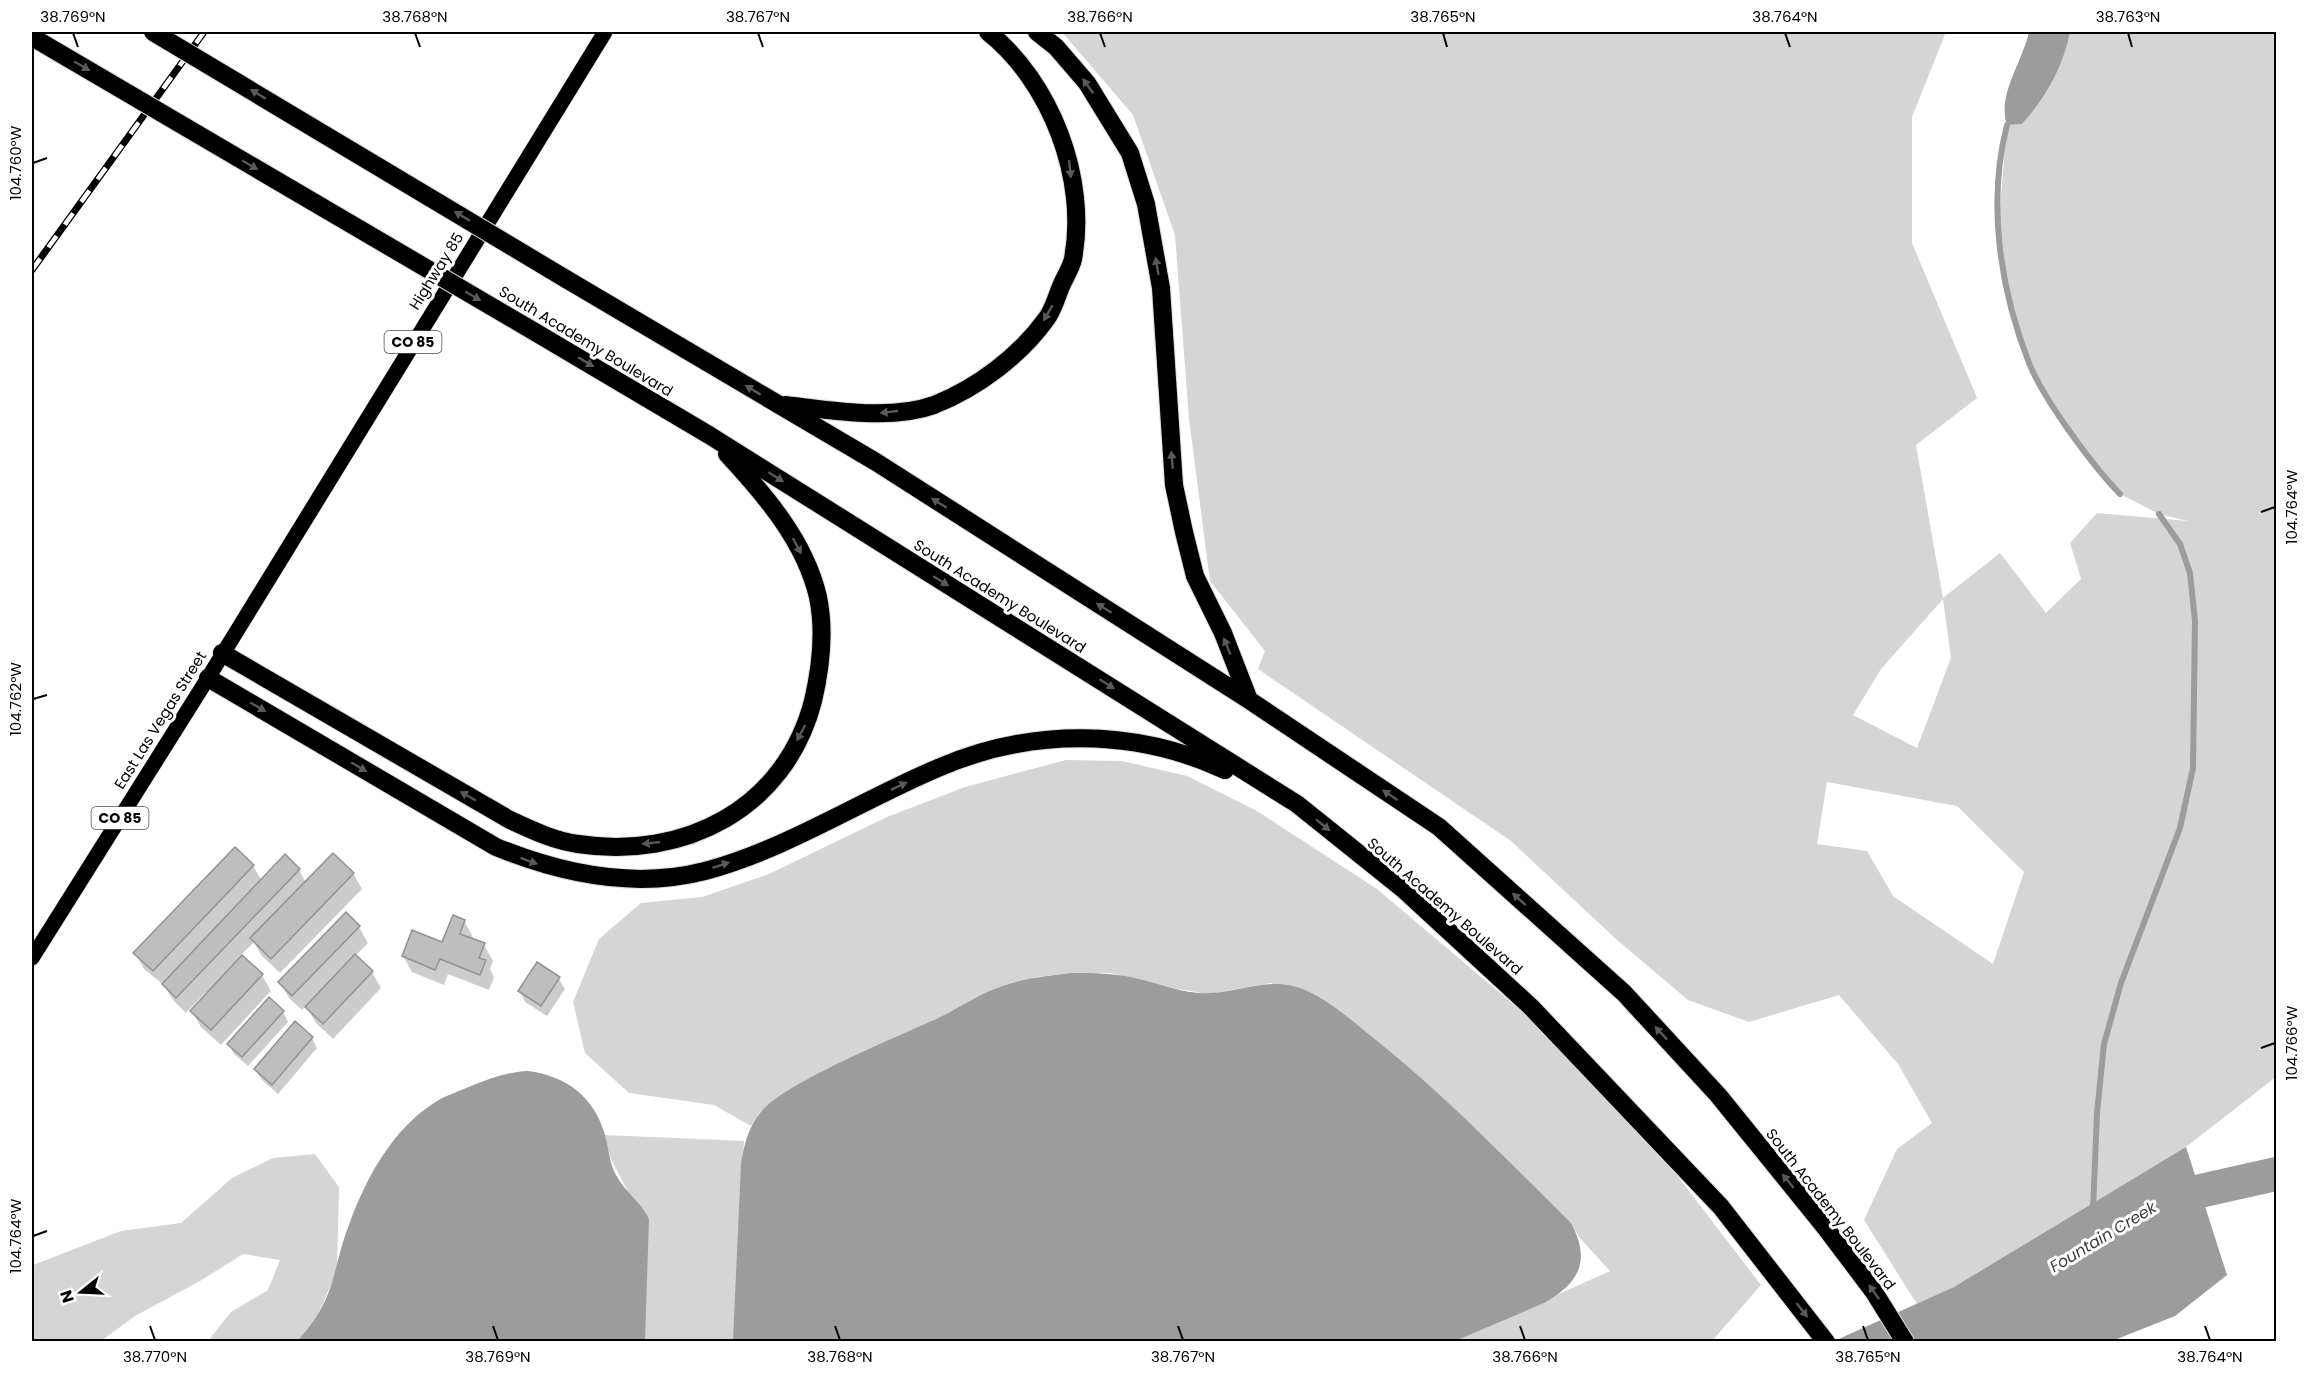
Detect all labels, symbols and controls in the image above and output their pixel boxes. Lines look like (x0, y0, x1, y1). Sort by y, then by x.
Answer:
text: 38.769°N (40, 6, 106, 27)
text: 38.768°N (382, 6, 448, 27)
text: 38.767°N (726, 6, 790, 27)
text: 38.766°N (1067, 6, 1133, 27)
text: 38.765°N (1410, 6, 1476, 27)
text: 38.764°N (1752, 6, 1818, 27)
text: 38.763°N (2096, 6, 2160, 27)
one-way arrow (74, 61, 91, 71)
one-way arrow (1082, 79, 1094, 95)
one-way arrow (250, 89, 266, 100)
text: 104.760°W (5, 125, 26, 200)
one-way arrow (242, 160, 259, 170)
one-way arrow (1065, 160, 1074, 179)
one-way arrow (454, 211, 470, 222)
street label: Highway 85 (404, 228, 468, 314)
one-way arrow (1152, 256, 1161, 275)
street label: South Academy Boulevard (495, 281, 677, 401)
one-way arrow (465, 290, 481, 301)
one-way arrow (1043, 305, 1053, 322)
road number: CO 85 (384, 331, 442, 353)
one-way arrow (578, 357, 595, 367)
one-way arrow (744, 385, 761, 395)
one-way arrow (879, 407, 898, 417)
one-way arrow (1167, 451, 1177, 470)
text: 104.764°W (2281, 469, 2302, 544)
one-way arrow (768, 472, 784, 483)
one-way arrow (931, 498, 947, 509)
street label: South Academy Boulevard (910, 534, 1090, 658)
one-way arrow (792, 538, 802, 555)
one-way arrow (933, 575, 950, 586)
one-way arrow (1096, 602, 1112, 613)
one-way arrow (1222, 636, 1232, 654)
street label: East Las Vegas Street (109, 647, 211, 793)
text: 104.762°W (5, 662, 26, 736)
one-way arrow (1099, 679, 1115, 690)
one-way arrow (250, 702, 266, 713)
one-way arrow (796, 725, 806, 742)
one-way arrow (351, 761, 367, 772)
one-way arrow (890, 782, 907, 791)
one-way arrow (1382, 790, 1398, 801)
one-way arrow (459, 791, 476, 801)
road number: CO 85 (92, 807, 148, 829)
one-way arrow (1315, 818, 1331, 831)
street label: South Academy Boulevard (1363, 833, 1527, 979)
one-way arrow (642, 839, 661, 848)
one-way arrow (520, 856, 538, 866)
one-way arrow (712, 860, 730, 870)
one-way arrow (1512, 893, 1527, 906)
text: 104.766°W (2281, 1005, 2302, 1080)
one-way arrow (1655, 1026, 1668, 1041)
street label: South Academy Boulevard (1761, 1124, 1901, 1294)
one-way arrow (1781, 1173, 1794, 1189)
water label: Fountain Creek (2045, 1196, 2161, 1278)
text: 104.764°W (5, 1198, 26, 1273)
north arrow (51, 1262, 111, 1322)
one-way arrow (1868, 1285, 1880, 1301)
text: N (54, 1287, 80, 1306)
one-way arrow (1796, 1301, 1808, 1317)
text: 38.770°N (123, 1346, 187, 1367)
text: 38.769°N (465, 1346, 531, 1367)
text: 38.768°N (807, 1346, 873, 1367)
text: 38.767°N (1151, 1346, 1215, 1367)
text: 38.766°N (1492, 1346, 1558, 1367)
text: 38.765°N (1835, 1346, 1901, 1367)
text: 38.764°N (2177, 1346, 2243, 1367)

